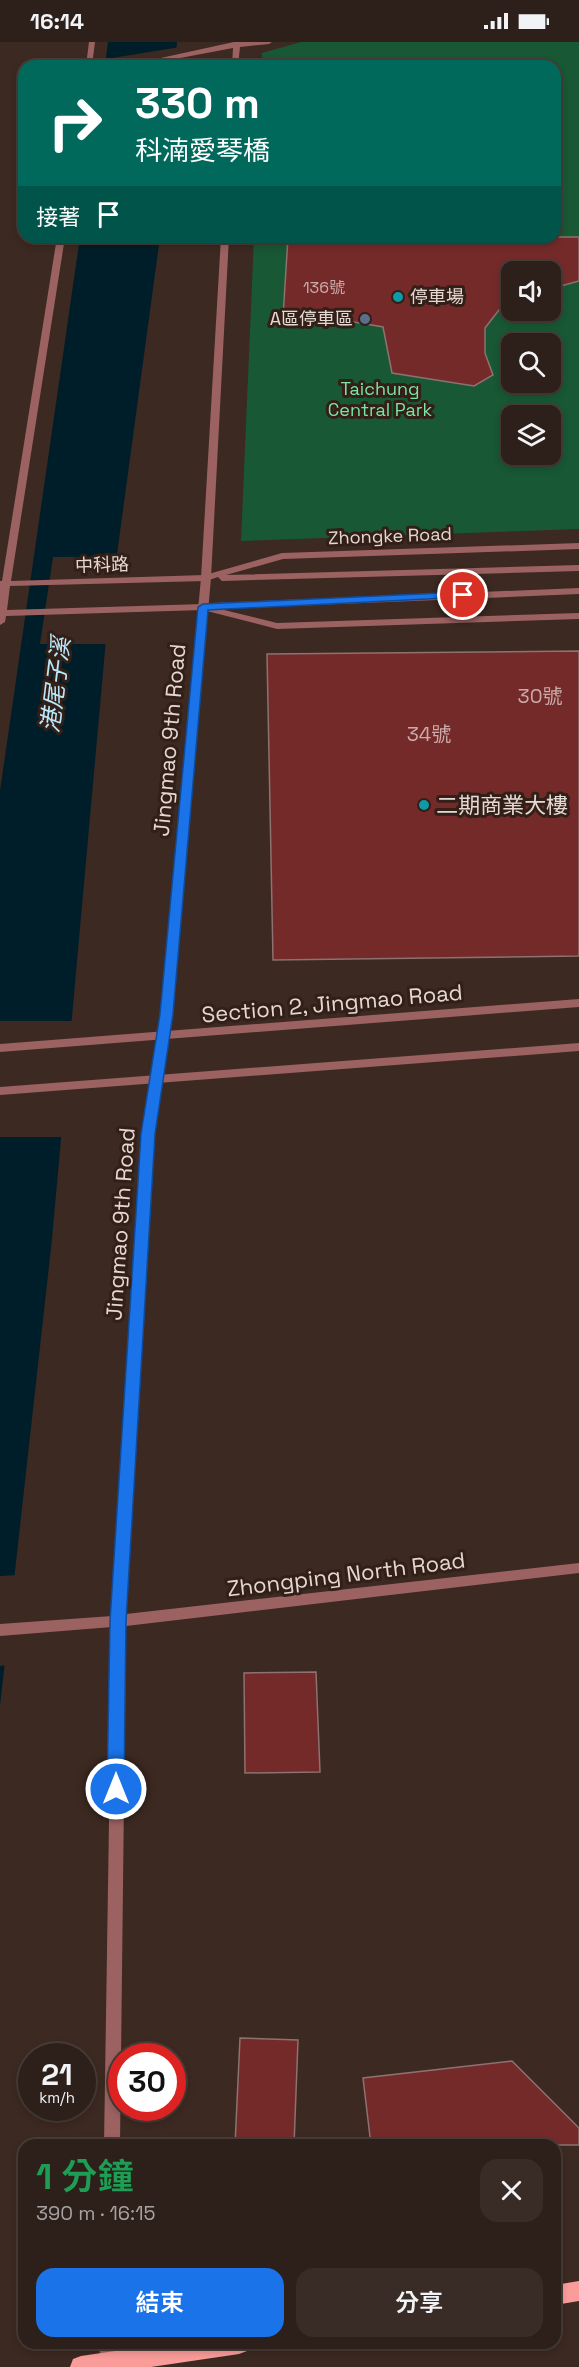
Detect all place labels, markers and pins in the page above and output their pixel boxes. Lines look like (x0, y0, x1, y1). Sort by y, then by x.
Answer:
place label: 停車場 (410, 285, 464, 308)
marker: 停車場 (391, 290, 405, 304)
place label: A區停車區 (270, 307, 353, 330)
marker: A區停車區 (358, 312, 372, 326)
pin (437, 569, 488, 620)
place label: 二期商業大樓 (436, 791, 568, 819)
marker: 二期商業大樓 (417, 798, 431, 812)

